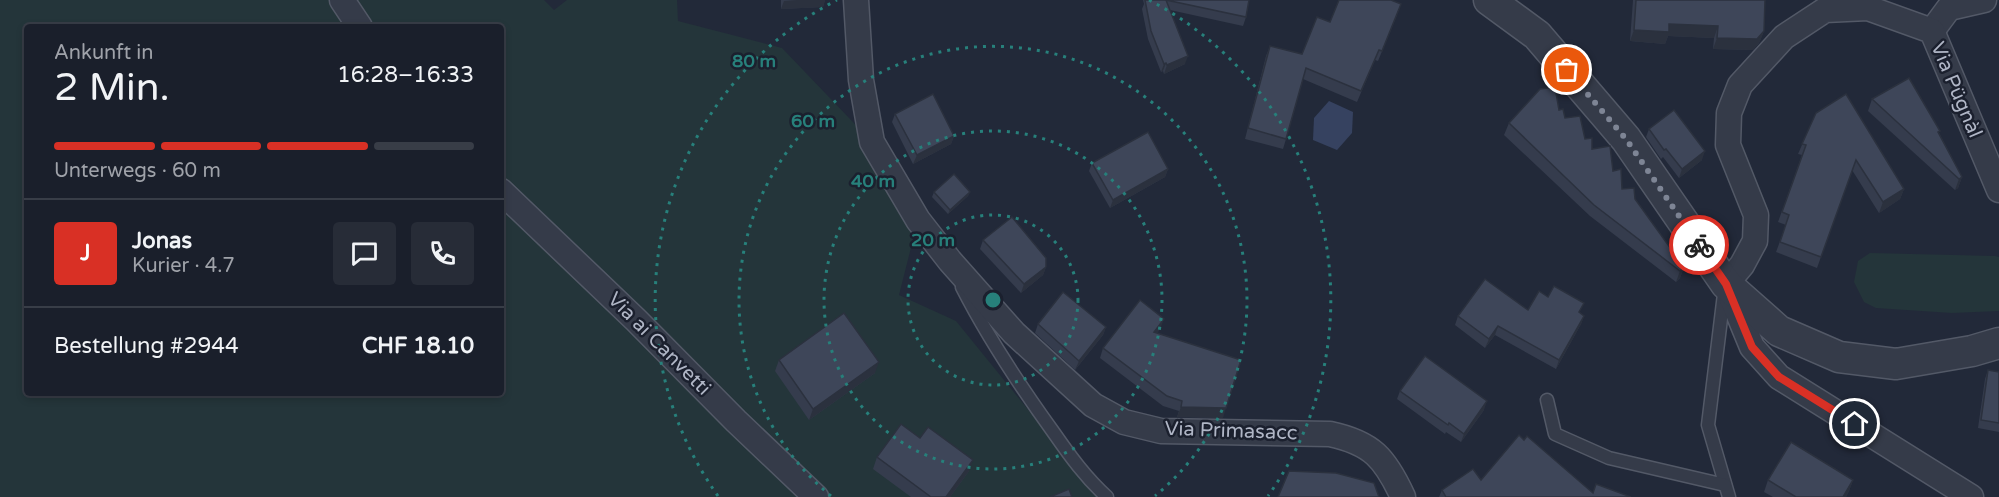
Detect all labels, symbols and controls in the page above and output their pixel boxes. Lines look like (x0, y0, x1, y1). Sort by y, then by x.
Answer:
street label: Via Pügnàl (1925, 39, 1987, 141)
text: Ankunft in (54, 41, 153, 65)
pin (1541, 44, 1592, 95)
text: 80 m (732, 50, 776, 72)
icon: bag (1550, 53, 1583, 86)
text: 16:28–16:33 (337, 62, 474, 88)
text: 2 Min. (54, 64, 170, 111)
text: 60 m (791, 110, 835, 132)
text: Unterwegs · 60 m (54, 159, 221, 183)
text: 40 m (851, 170, 895, 192)
courier (1669, 215, 1729, 275)
button: chat (333, 222, 396, 285)
button: phone (411, 222, 474, 285)
text: Jonas (132, 228, 192, 254)
text: 20 m (911, 229, 955, 251)
icon: bike (1683, 229, 1716, 262)
text: J (80, 240, 91, 266)
text: Kurier · 4.7 (132, 254, 235, 278)
street label: Via ai Canvetti (603, 288, 715, 400)
centre of rings (983, 290, 1003, 310)
text: Bestellung #2944 (54, 333, 239, 359)
text: CHF 18.10 (362, 333, 474, 359)
pin (1829, 398, 1880, 449)
icon: home (1838, 407, 1871, 440)
street label: Via Primasacc (1164, 417, 1298, 445)

